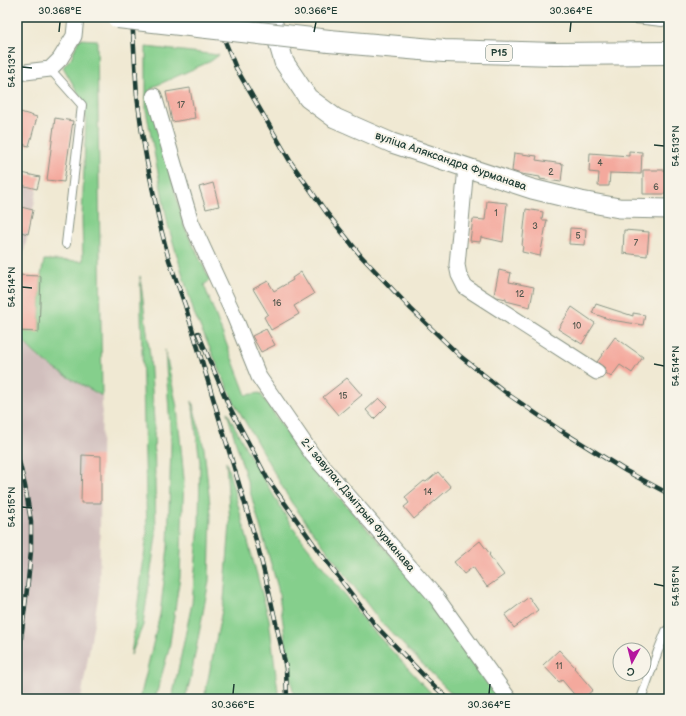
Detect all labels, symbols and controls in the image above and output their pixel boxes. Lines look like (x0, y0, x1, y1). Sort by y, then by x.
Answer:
text: 30.368°E (38, 5, 82, 17)
text: 30.366°E (294, 5, 338, 17)
text: 30.364°E (549, 5, 593, 17)
road number: Р15 (486, 45, 512, 61)
text: 54.513°N (6, 46, 18, 88)
house number: 17 (177, 100, 186, 111)
text: 54.513°N (670, 125, 682, 167)
street label: вуліца Аляксандра Фурманава (374, 129, 529, 193)
house number: 4 (597, 158, 603, 169)
house number: 2 (548, 167, 554, 178)
house number: 6 (653, 182, 659, 193)
house number: 1 (494, 208, 498, 219)
house number: 3 (532, 221, 538, 232)
house number: 5 (575, 231, 581, 242)
house number: 7 (634, 238, 639, 249)
text: 54.514°N (6, 266, 18, 308)
house number: 12 (516, 289, 525, 300)
house number: 16 (273, 298, 282, 309)
house number: 10 (573, 321, 581, 332)
text: 54.514°N (670, 345, 682, 387)
house number: 15 (339, 391, 347, 402)
street label: 2-і завулак Дзмітрыя Фурманава (298, 436, 418, 575)
text: 54.515°N (6, 486, 18, 528)
house number: 14 (424, 487, 433, 498)
text: 54.515°N (670, 565, 682, 607)
north arrow (612, 642, 652, 682)
house number: 11 (556, 661, 562, 672)
text: С (626, 664, 635, 678)
text: 30.366°E (211, 699, 255, 711)
text: 30.364°E (467, 699, 511, 711)

